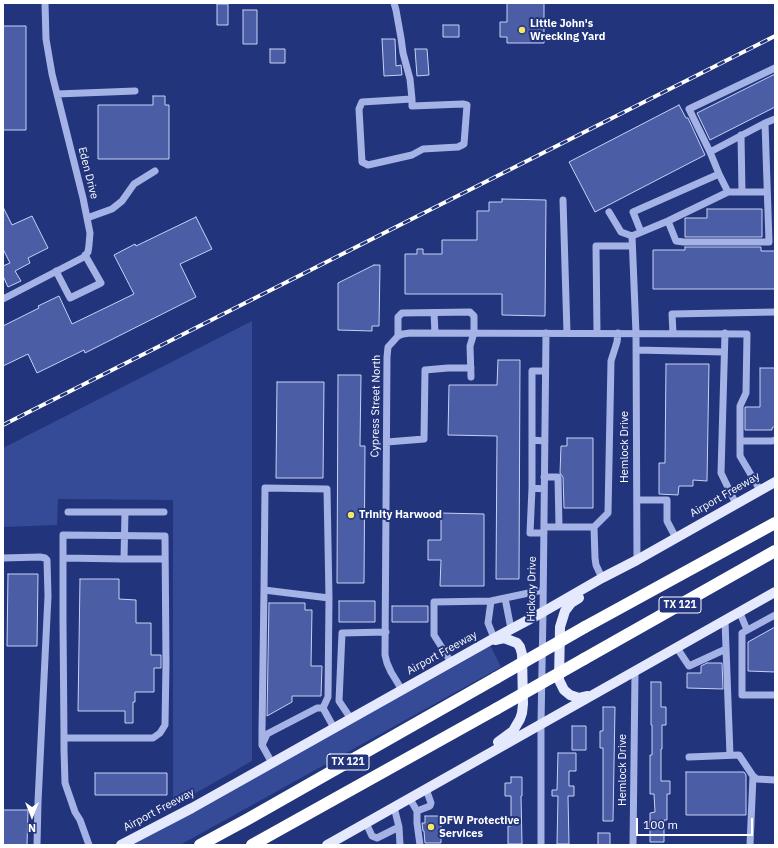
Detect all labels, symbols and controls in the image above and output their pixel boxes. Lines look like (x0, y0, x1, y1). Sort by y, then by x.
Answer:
place label: Little John's Wrecking Yard (530, 17, 605, 43)
marker: Little John's Wrecking Yard (517, 25, 527, 35)
street label: Eden Drive (75, 146, 101, 200)
street label: Cypress Street North (369, 354, 383, 458)
street label: Hemlock Drive (618, 411, 632, 483)
street label: Airport Freeway (688, 470, 762, 520)
place label: Trinity Harwood (359, 508, 442, 522)
marker: Trinity Harwood (346, 510, 356, 520)
street label: Hickory Drive (525, 556, 539, 622)
road number: TX 121 (659, 597, 701, 613)
street label: Airport Freeway (404, 628, 480, 678)
street label: Hemlock Drive (616, 734, 630, 806)
road number: TX 121 (327, 754, 369, 770)
street label: Airport Freeway (121, 786, 197, 834)
north arrow (12, 796, 52, 836)
scale bar (638, 810, 755, 836)
place label: DFW Protective Services (439, 814, 519, 840)
text: 100 m (643, 817, 678, 832)
text: N (28, 821, 36, 835)
marker: DFW Protective Services (426, 822, 436, 832)

